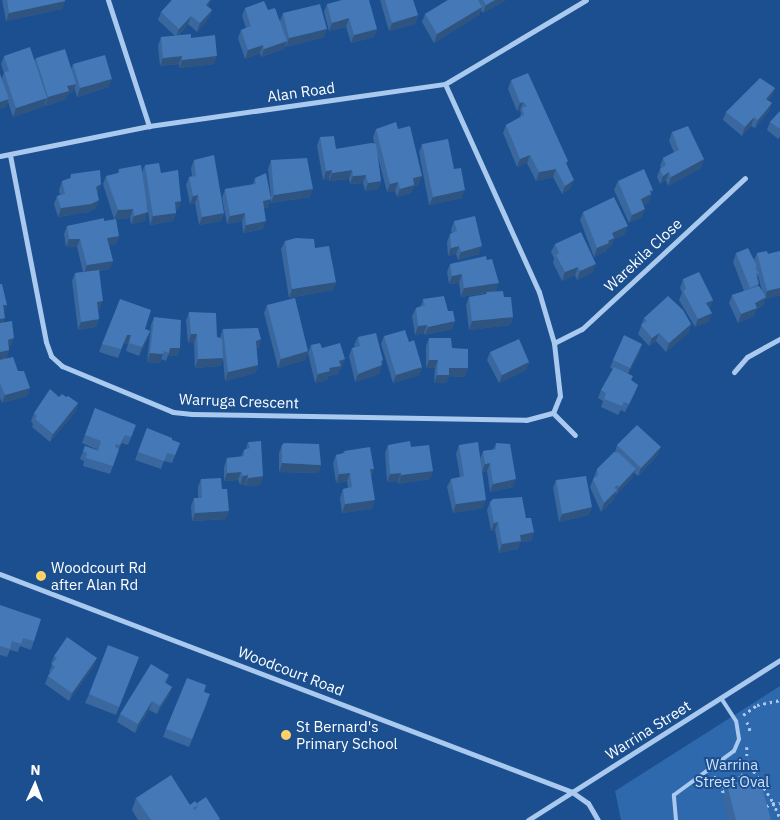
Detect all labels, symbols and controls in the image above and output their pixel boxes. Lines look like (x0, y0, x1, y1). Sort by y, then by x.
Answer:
street label: Alan Road (266, 78, 336, 106)
street label: Warekila Close (600, 214, 686, 296)
street label: Warruga Crescent (179, 390, 299, 412)
place label: Woodcourt Rd after Alan Rd (51, 558, 146, 593)
marker: Woodcourt Rd after Alan Rd (35, 570, 47, 582)
street label: Woodcourt Road (236, 643, 346, 699)
street label: Warrina Street (602, 697, 694, 763)
place label: St Bernard's Primary School (296, 717, 398, 752)
marker: St Bernard's Primary School (280, 729, 292, 741)
park label: Warrina Street Oval (695, 755, 769, 790)
north arrow (10, 760, 60, 810)
text: N (30, 761, 41, 779)

